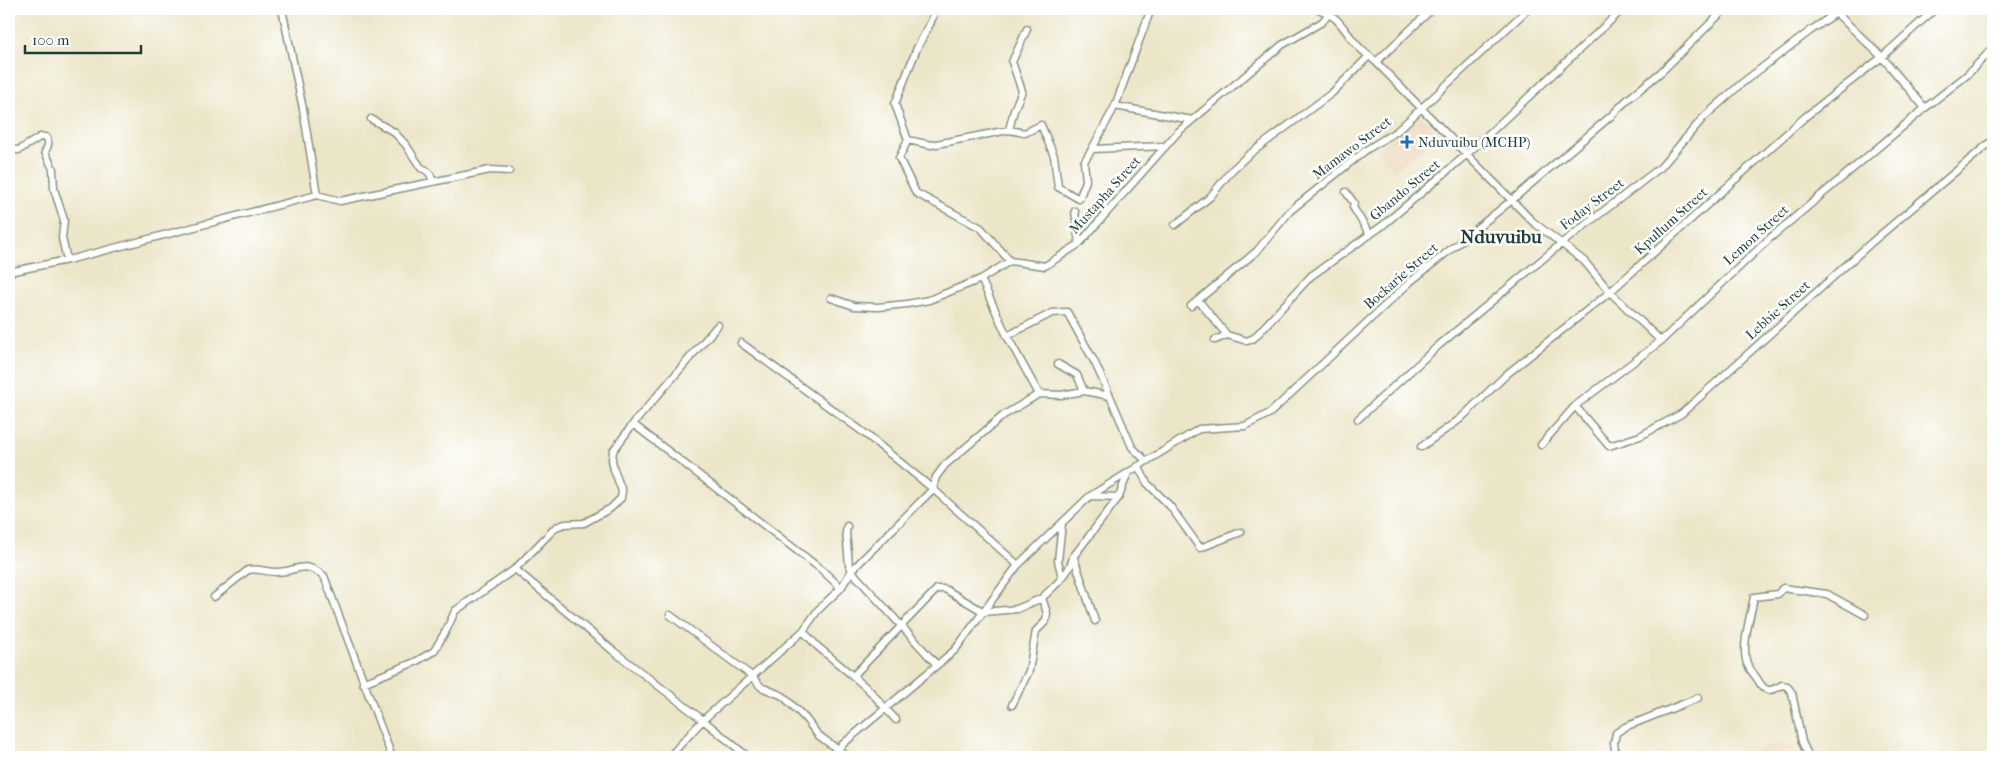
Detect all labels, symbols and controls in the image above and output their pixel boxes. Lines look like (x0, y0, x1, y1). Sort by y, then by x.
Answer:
scale bar (25, 22, 141, 54)
text: 100 m (32, 31, 70, 49)
street label: Mamawo Street (1309, 113, 1395, 183)
place label: Nduvuibu (MCHP) (1418, 134, 1530, 151)
marker: Nduvuibu (MCHP) (1400, 135, 1414, 149)
street label: Mustapha Street (1066, 153, 1144, 237)
street label: Gbando Street (1366, 156, 1444, 224)
street label: Foday Street (1557, 174, 1627, 234)
street label: Kpullum Street (1631, 184, 1711, 258)
street label: Lemon Street (1720, 201, 1792, 269)
district label: Nduvuibu (1460, 226, 1542, 248)
street label: Bockarie Street (1360, 239, 1442, 313)
street label: Lebbie Street (1742, 277, 1814, 343)

